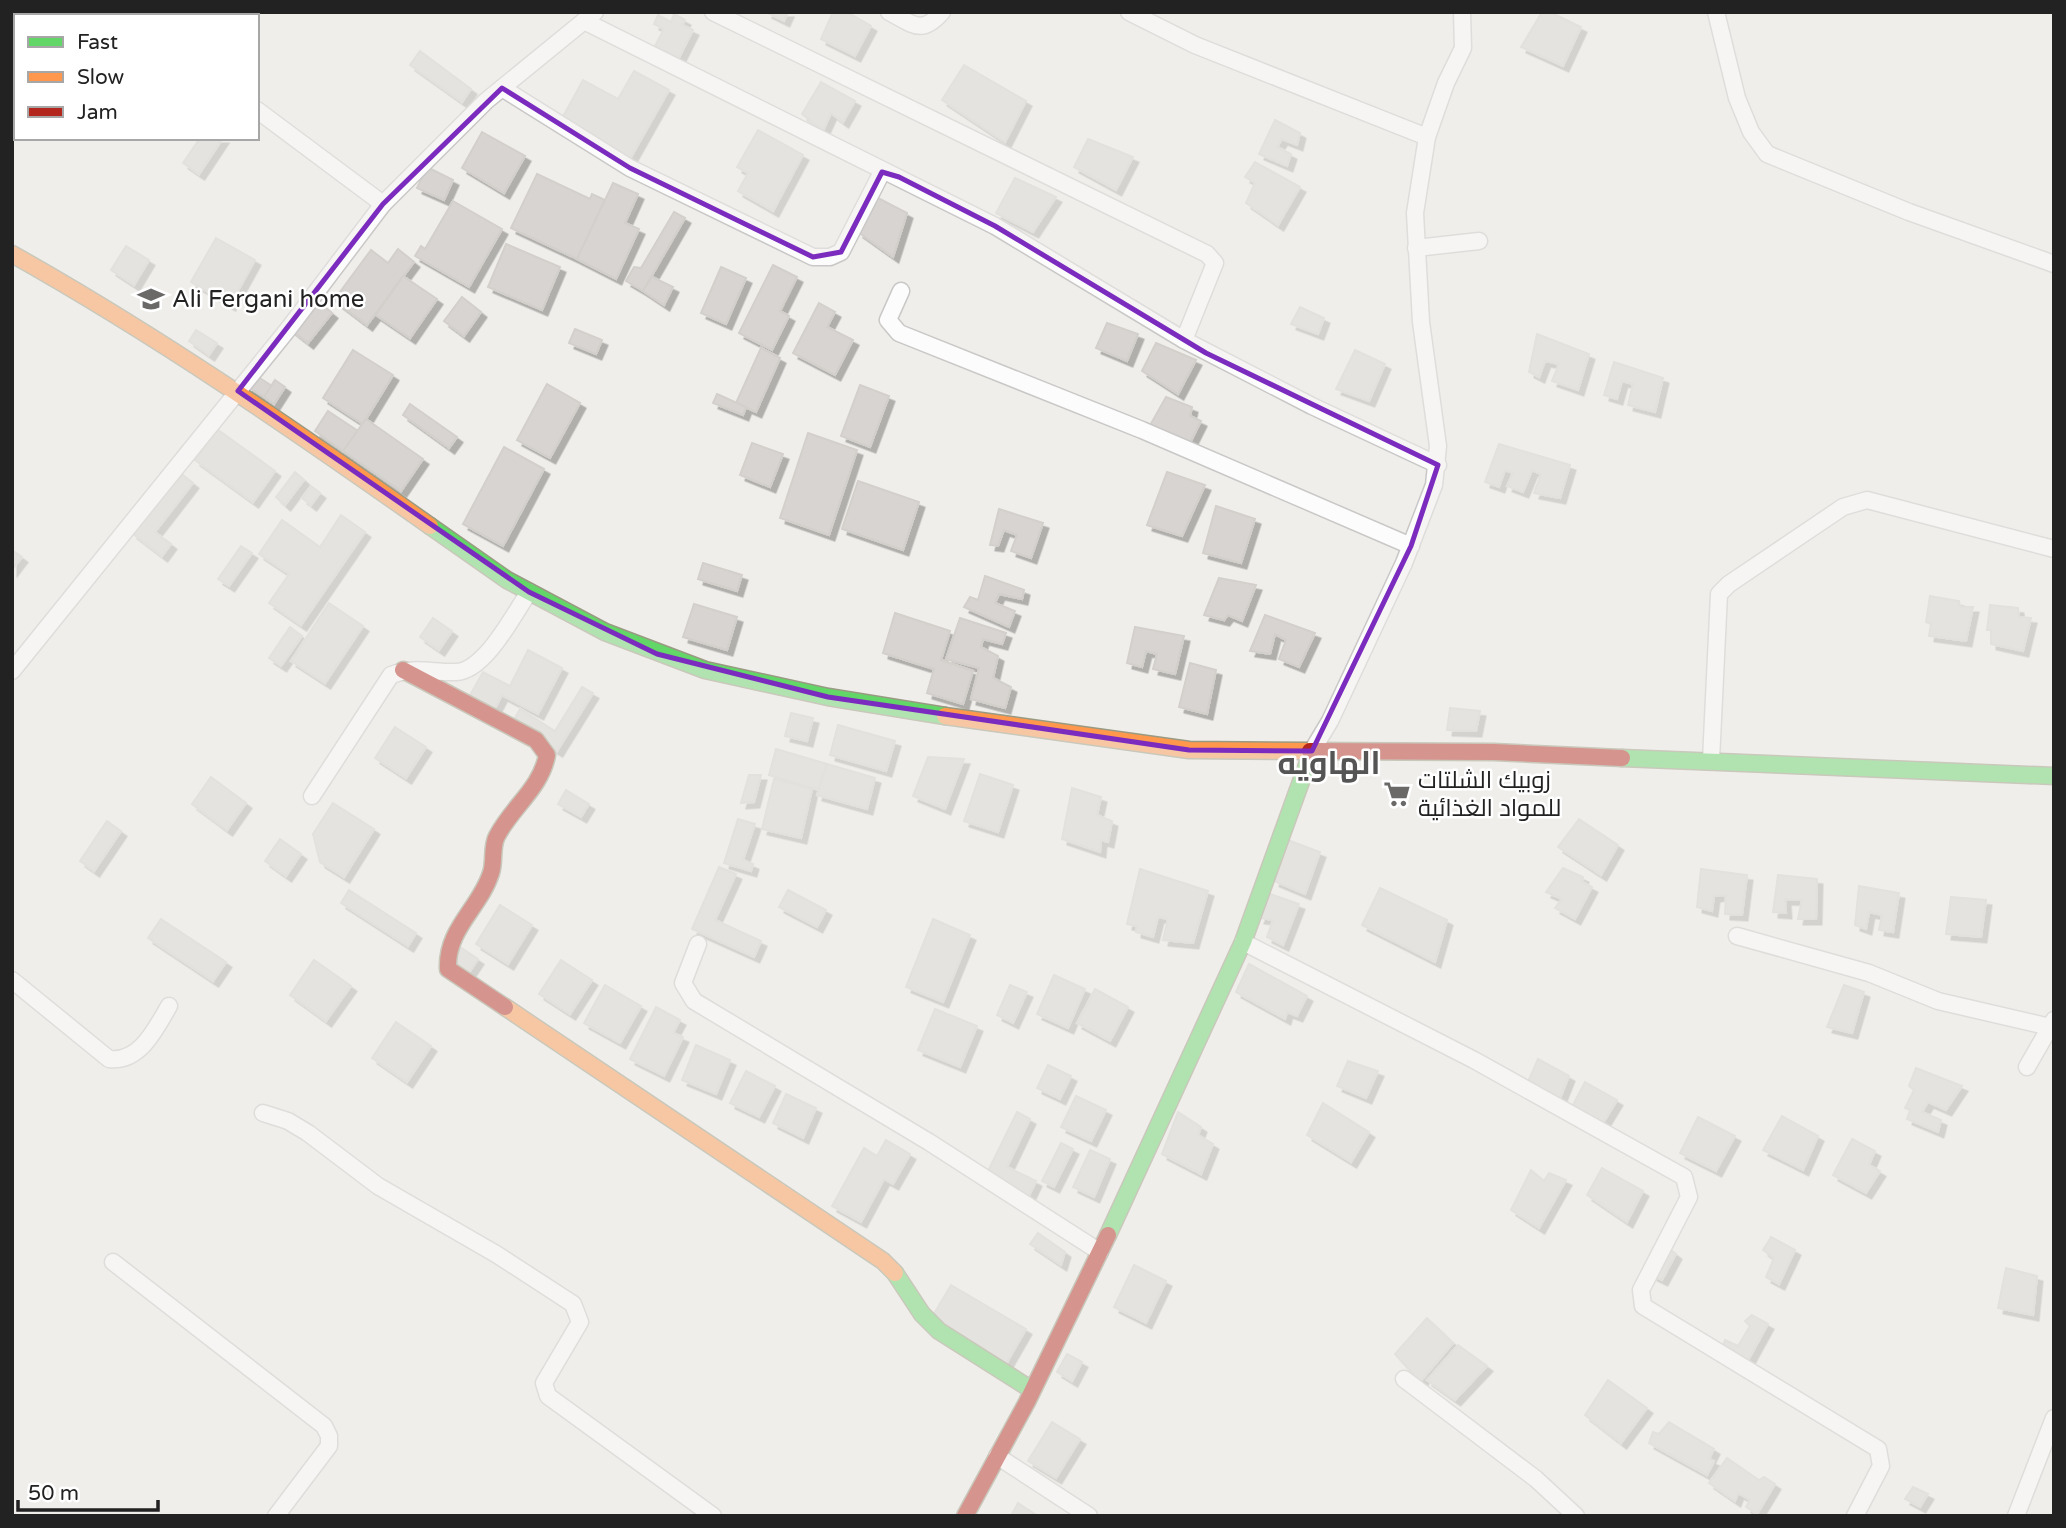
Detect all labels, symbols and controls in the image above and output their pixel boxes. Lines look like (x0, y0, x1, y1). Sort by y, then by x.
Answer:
legend (14, 14, 259, 140)
text: Fast (77, 30, 118, 55)
text: Slow (77, 65, 125, 90)
text: Jam (77, 100, 118, 125)
school or university icon: Ali Fergani home (136, 284, 166, 314)
place label: Ali Fergani home (172, 285, 364, 314)
district label: الهاويه (1277, 745, 1381, 783)
place label: زوبيك الشلتات للمواد الغذائية (1418, 766, 1561, 823)
supermarket icon: زوبيك الشلتات للمواد الغذائية (1382, 779, 1412, 809)
scale bar (18, 1468, 158, 1512)
text: 50 m (28, 1481, 79, 1506)

